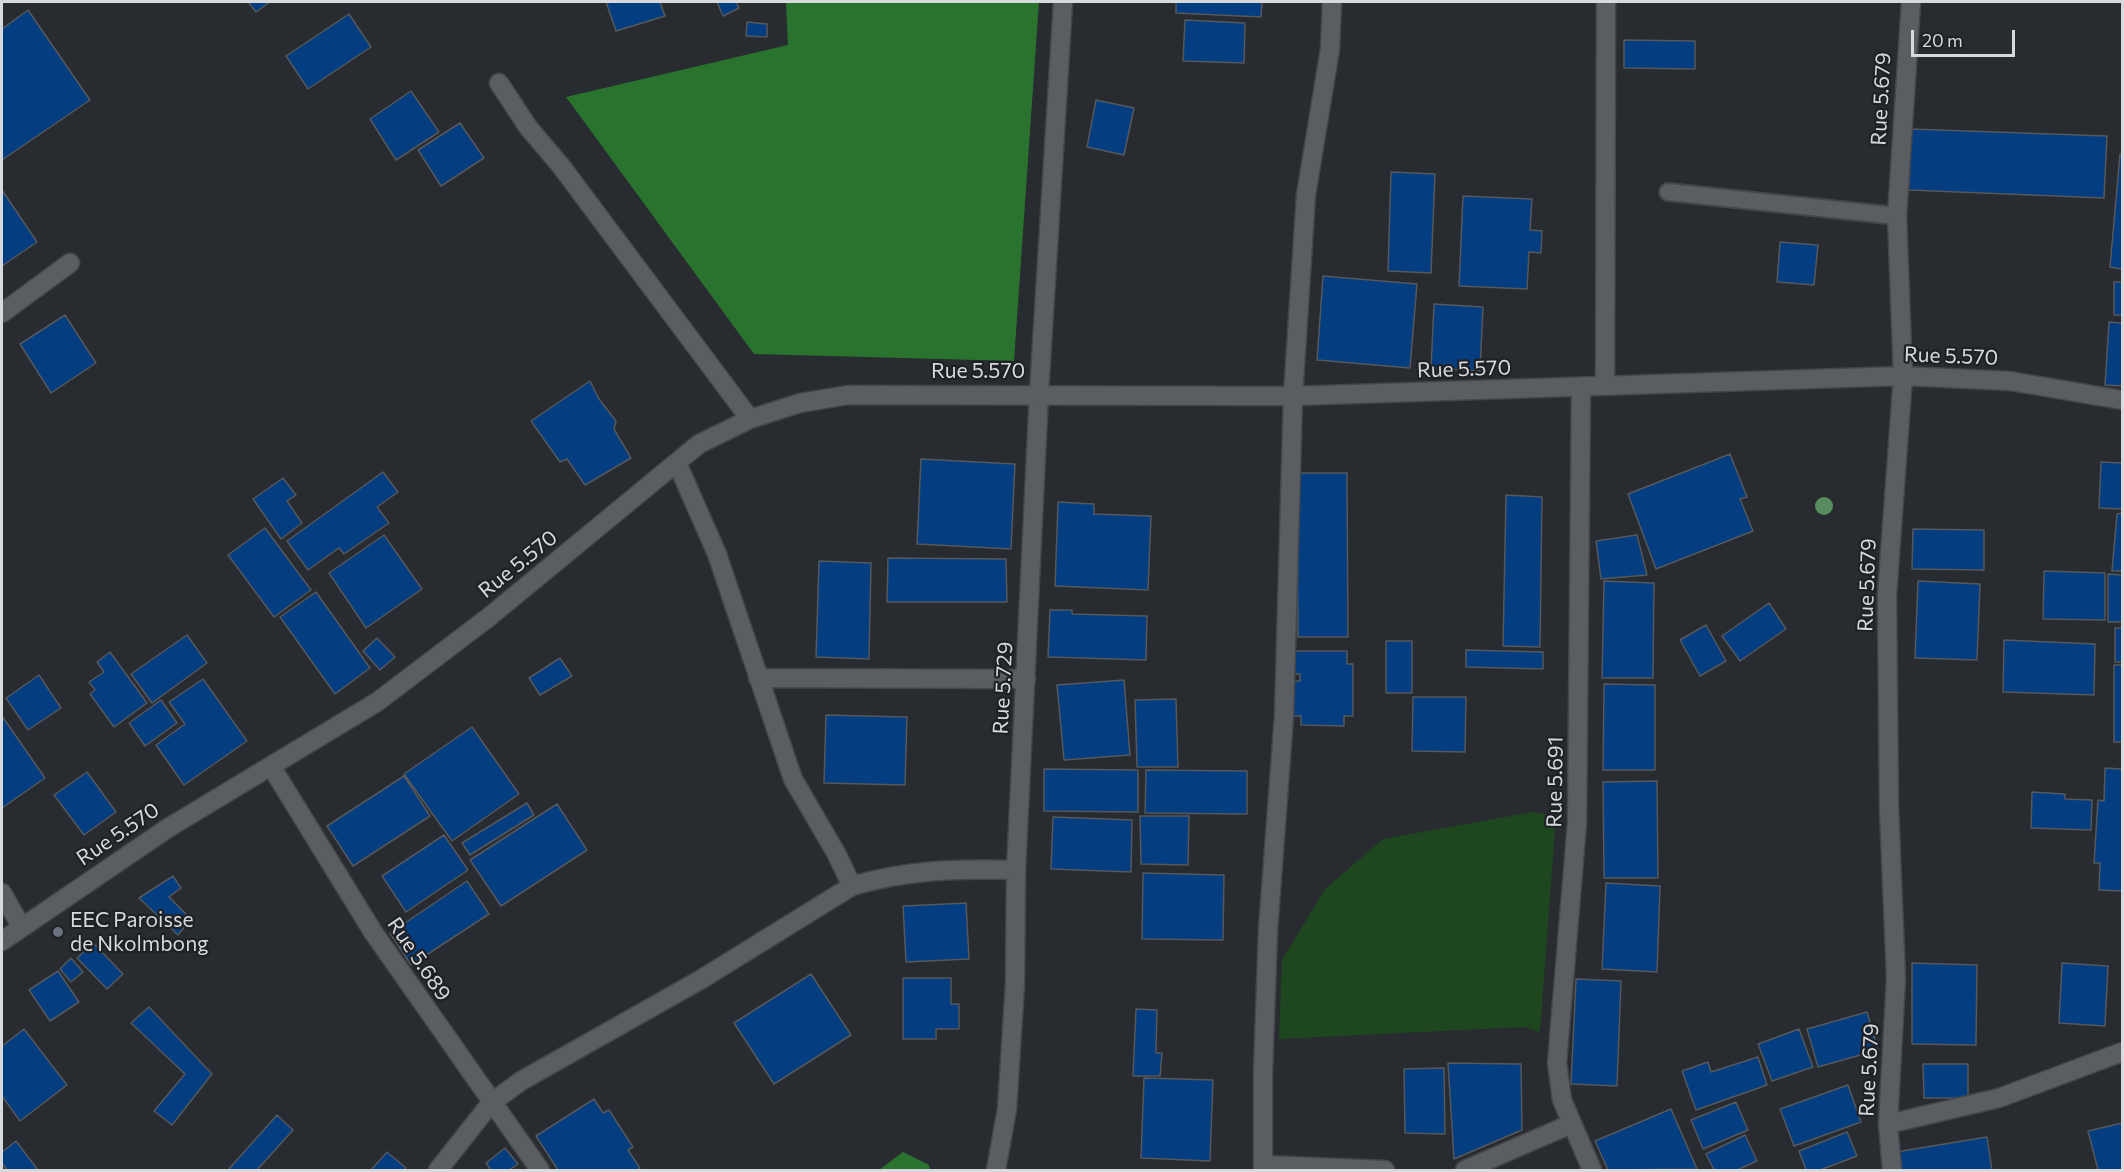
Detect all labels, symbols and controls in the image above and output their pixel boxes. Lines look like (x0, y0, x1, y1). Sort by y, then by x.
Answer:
scale bar (1914, 18, 2018, 56)
text: 20 m (1922, 29, 1963, 51)
street label: Rue 5.679 (1866, 52, 1896, 146)
street label: Rue 5.570 (1903, 342, 1999, 370)
street label: Rue 5.570 (1416, 355, 1512, 383)
street label: Rue 5.570 (931, 358, 1025, 384)
street label: Rue 5.570 (473, 525, 563, 603)
street label: Rue 5.679 (1853, 538, 1881, 632)
street label: Rue 5.729 (988, 641, 1018, 735)
street label: Rue 5.691 (1542, 736, 1568, 828)
street label: Rue 5.570 (72, 797, 164, 871)
place label: EEC Paroisse de Nkolmbong (70, 907, 209, 957)
street label: Rue 5.689 (382, 912, 456, 1006)
marker: EEC Paroisse de Nkolmbong (51, 925, 65, 939)
street label: Rue 5.679 (1854, 1023, 1884, 1117)

